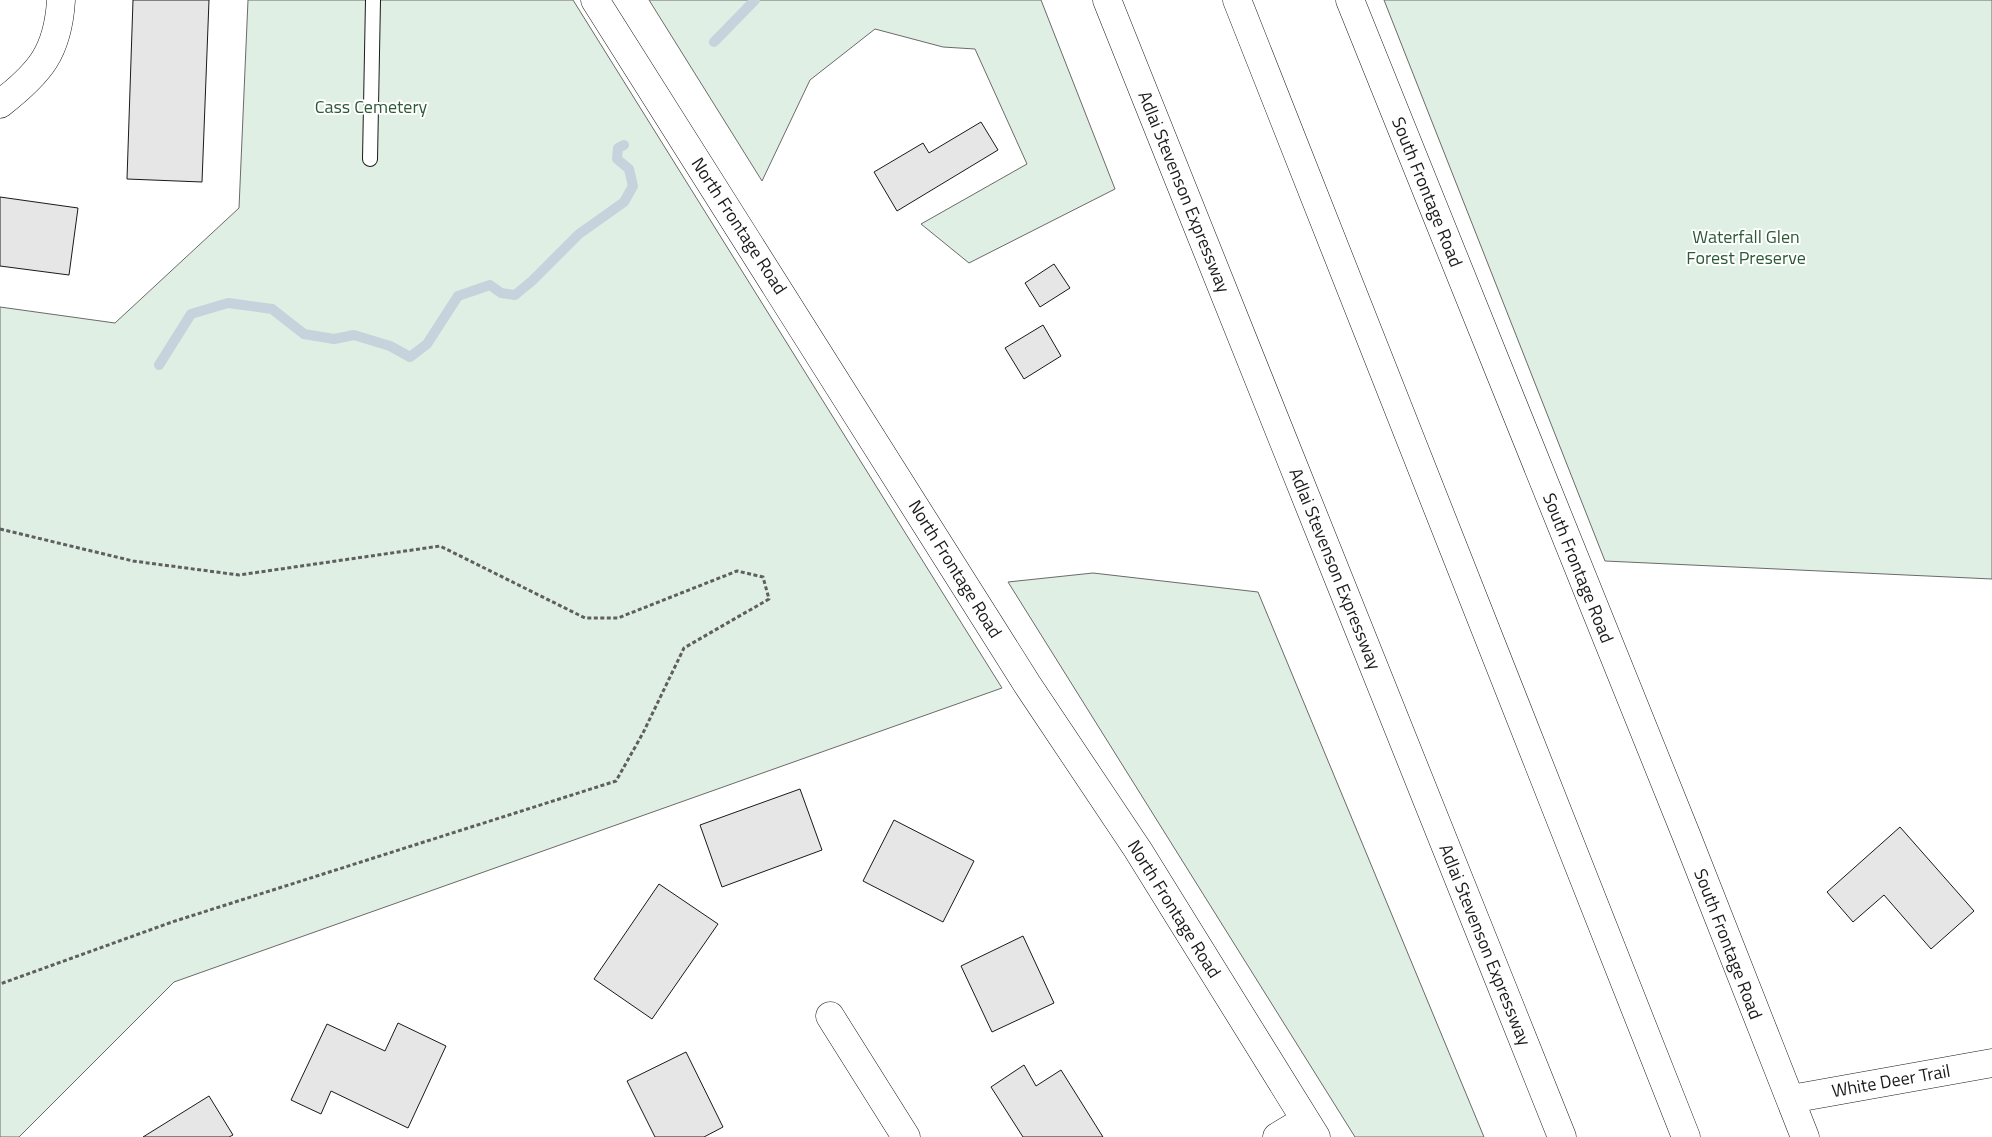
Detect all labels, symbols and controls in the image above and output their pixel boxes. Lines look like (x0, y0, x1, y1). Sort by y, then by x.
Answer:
street label: Adlai Stevenson Expressway (1132, 87, 1237, 297)
park label: Cass Cemetery (315, 93, 428, 120)
street label: South Frontage Road (1385, 113, 1470, 271)
street label: North Frontage Road (685, 152, 794, 300)
park label: Waterfall Glen Forest Preserve (1686, 223, 1806, 271)
street label: Adlai Stevenson Expressway (1283, 464, 1388, 674)
street label: South Frontage Road (1536, 489, 1621, 647)
street label: North Frontage Road (902, 494, 1009, 643)
street label: North Frontage Road (1121, 834, 1228, 983)
street label: Adlai Stevenson Expressway (1433, 840, 1538, 1050)
street label: South Frontage Road (1687, 864, 1770, 1023)
street label: White Deer Trail (1829, 1057, 1952, 1104)

